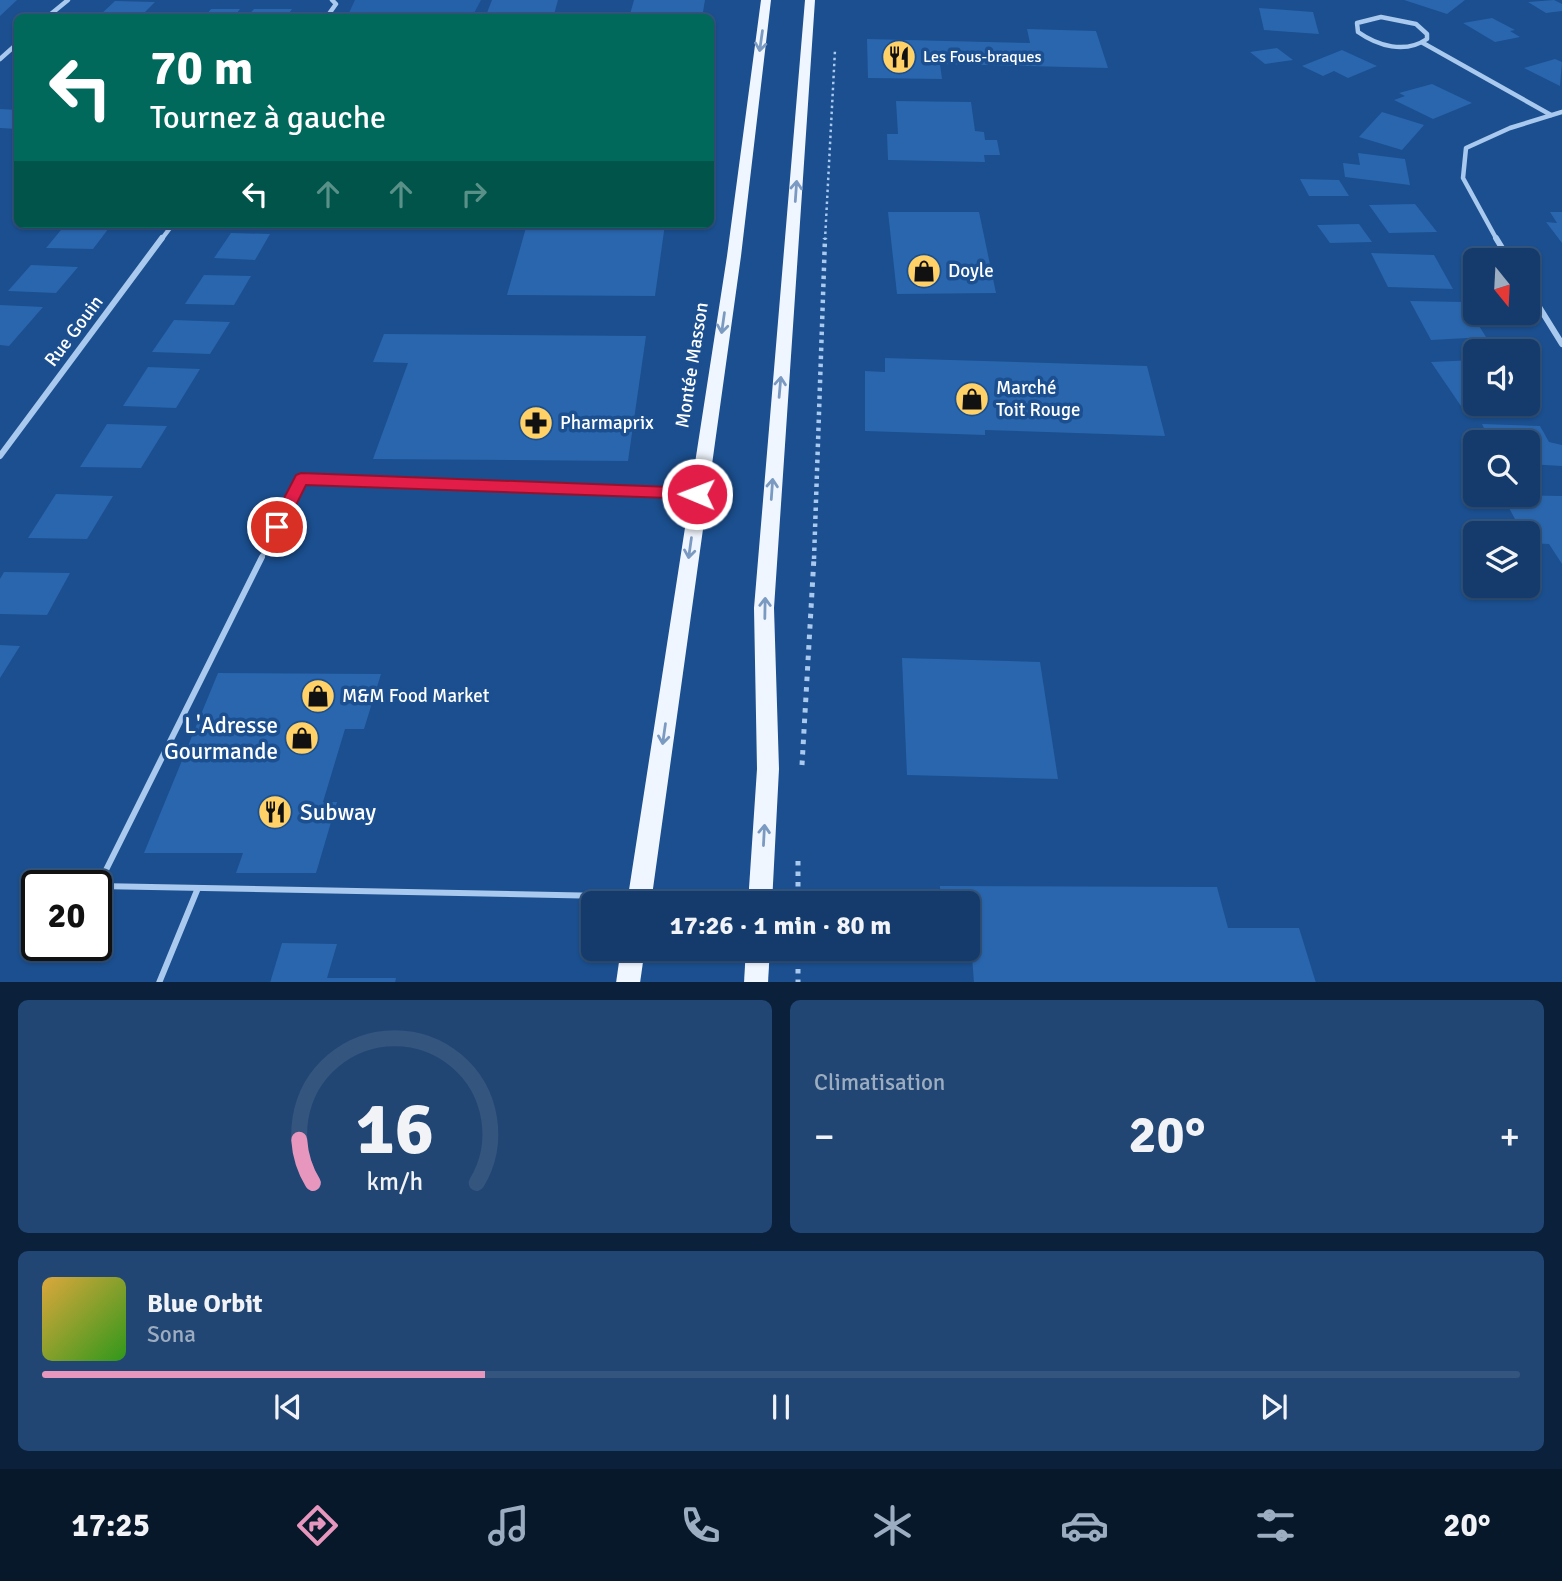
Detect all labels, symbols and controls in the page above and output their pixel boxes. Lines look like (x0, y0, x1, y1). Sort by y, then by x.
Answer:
one-way arrow (754, 29, 767, 51)
text: 70 m (150, 38, 253, 98)
restaurant icon: Les Fous-braques (880, 38, 918, 76)
icon: left (35, 42, 126, 133)
place label: Les Fous-braques (923, 47, 1041, 67)
text: Tournez à gauche (150, 98, 386, 137)
icon: left (236, 175, 274, 213)
icon: ahead (309, 175, 347, 213)
icon: ahead (382, 175, 420, 213)
icon: right (455, 175, 493, 213)
one-way arrow (790, 180, 803, 202)
north arrow (1463, 248, 1540, 326)
map controls (1463, 248, 1540, 598)
shop icon: Doyle (905, 252, 943, 290)
place label: Doyle (948, 259, 994, 283)
street label: Rue Gouin (39, 291, 109, 371)
street label: Montée Masson (670, 300, 714, 430)
one-way arrow (716, 311, 729, 334)
button: sound (1463, 339, 1540, 416)
one-way arrow (774, 376, 787, 399)
place label: Marché Toit Rouge (996, 376, 1081, 422)
shop icon: Marché Toit Rouge (953, 380, 991, 418)
pharmacy icon: Pharmaprix (517, 404, 555, 442)
place label: Pharmaprix (560, 411, 654, 435)
button: search (1463, 430, 1540, 507)
position arrow (660, 457, 734, 531)
one-way arrow (766, 479, 779, 501)
pin (247, 497, 307, 557)
icon: arrive (258, 508, 296, 546)
button: layers (1463, 521, 1540, 598)
one-way arrow (683, 536, 696, 559)
one-way arrow (758, 596, 772, 619)
shop icon: M&M Food Market (299, 677, 337, 715)
place label: M&M Food Market (342, 684, 490, 708)
place label: L'Adresse Gourmande (164, 711, 278, 766)
shop icon: L'Adresse Gourmande (283, 719, 321, 757)
one-way arrow (657, 722, 670, 745)
restaurant icon: Subway (256, 793, 294, 831)
place label: Subway (300, 798, 376, 827)
one-way arrow (758, 824, 771, 847)
speed limit sign: 20 (21, 870, 112, 961)
text: 17:26 · 1 min · 80 m (670, 910, 891, 942)
text: Climatisation (814, 1068, 945, 1097)
text: 16 (356, 1085, 434, 1174)
text: 20° (1129, 1103, 1205, 1167)
text: − (814, 1113, 835, 1160)
text: + (1499, 1113, 1520, 1160)
text: km/h (367, 1165, 423, 1196)
text: Blue Orbit (147, 1288, 263, 1320)
text: Sona (147, 1320, 196, 1349)
icon: previous (269, 1388, 307, 1426)
icon: pause (762, 1388, 800, 1426)
icon: next (1255, 1388, 1293, 1426)
icon: directions (293, 1501, 342, 1550)
icon: music (484, 1501, 533, 1550)
icon: phone (676, 1501, 725, 1550)
icon: climate (868, 1501, 917, 1550)
icon: car (1060, 1501, 1109, 1550)
icon: filters (1251, 1501, 1300, 1550)
text: 17:25 (71, 1506, 150, 1545)
text: 20° (1443, 1506, 1491, 1545)

